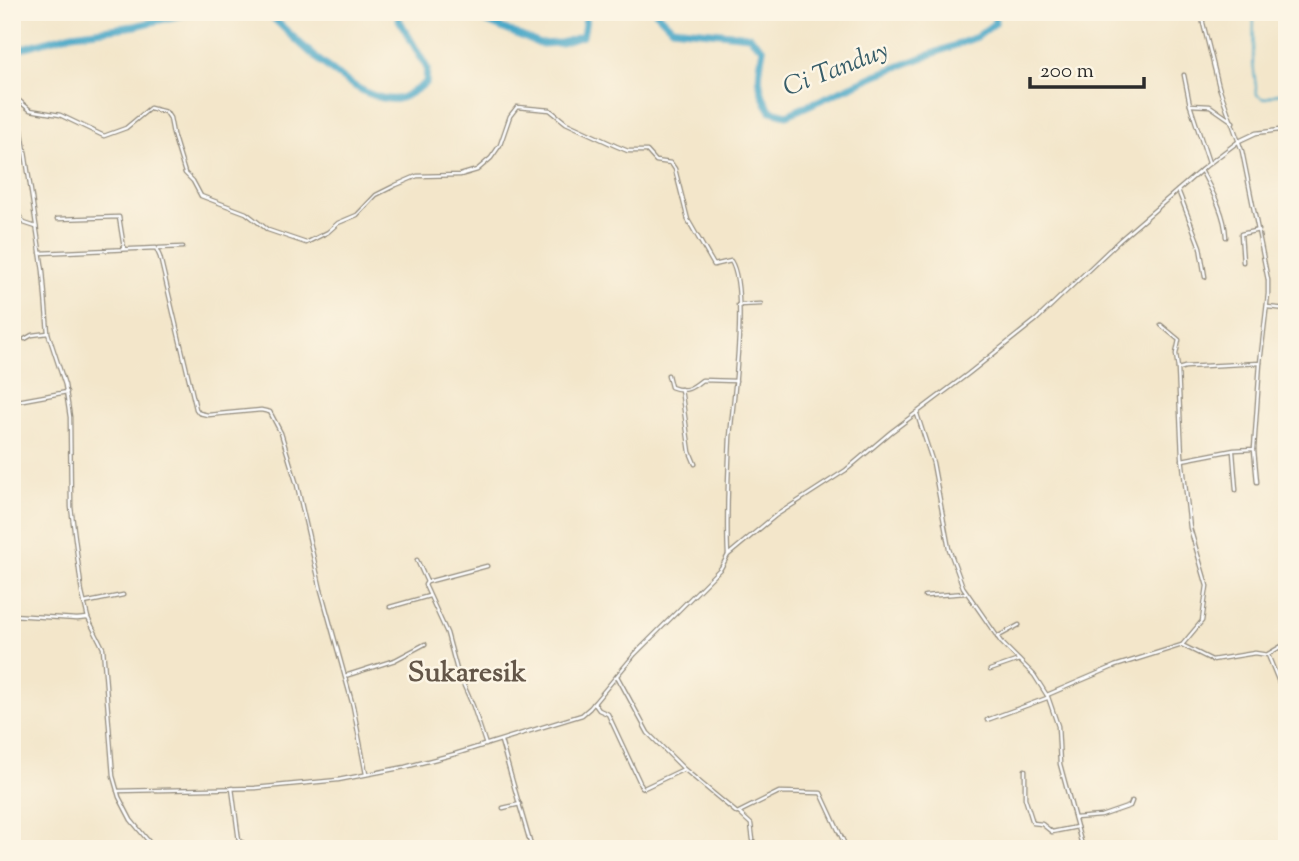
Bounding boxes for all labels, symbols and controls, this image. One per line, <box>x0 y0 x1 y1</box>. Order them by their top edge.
water label: Ci Tanduy <box>778 33 894 107</box>
scale bar <box>1030 46 1143 90</box>
text: 200 m <box>1040 57 1094 87</box>
district label: Sukaresik <box>408 654 527 694</box>

